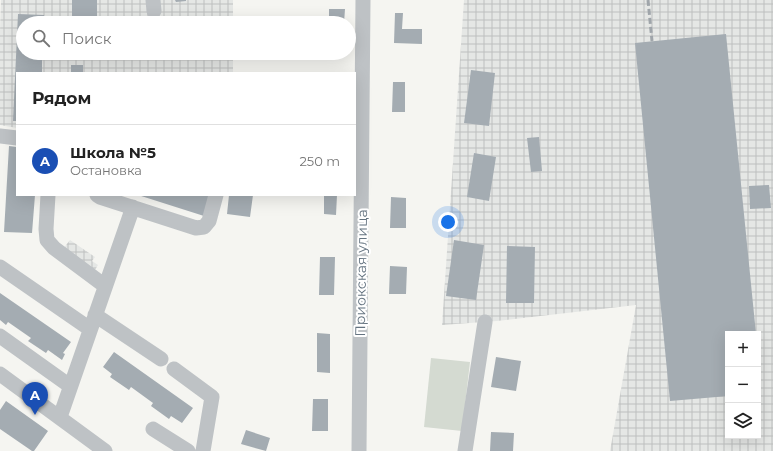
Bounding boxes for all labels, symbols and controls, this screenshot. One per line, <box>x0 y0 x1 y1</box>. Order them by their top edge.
search box <box>16 16 356 60</box>
icon: search <box>30 27 52 49</box>
text: Поиск <box>62 29 111 48</box>
text: Рядом <box>32 88 91 108</box>
text: Школа №5 <box>70 143 156 162</box>
text: A <box>40 153 50 169</box>
text: 250 m <box>299 153 340 169</box>
text: Остановка <box>70 162 142 178</box>
street label: Приокская улица <box>351 209 371 337</box>
your location <box>438 212 458 232</box>
map controls <box>725 331 761 439</box>
button: + <box>725 331 761 367</box>
button: − <box>725 367 761 403</box>
pin: A <box>22 382 48 415</box>
button: layers <box>725 403 761 439</box>

